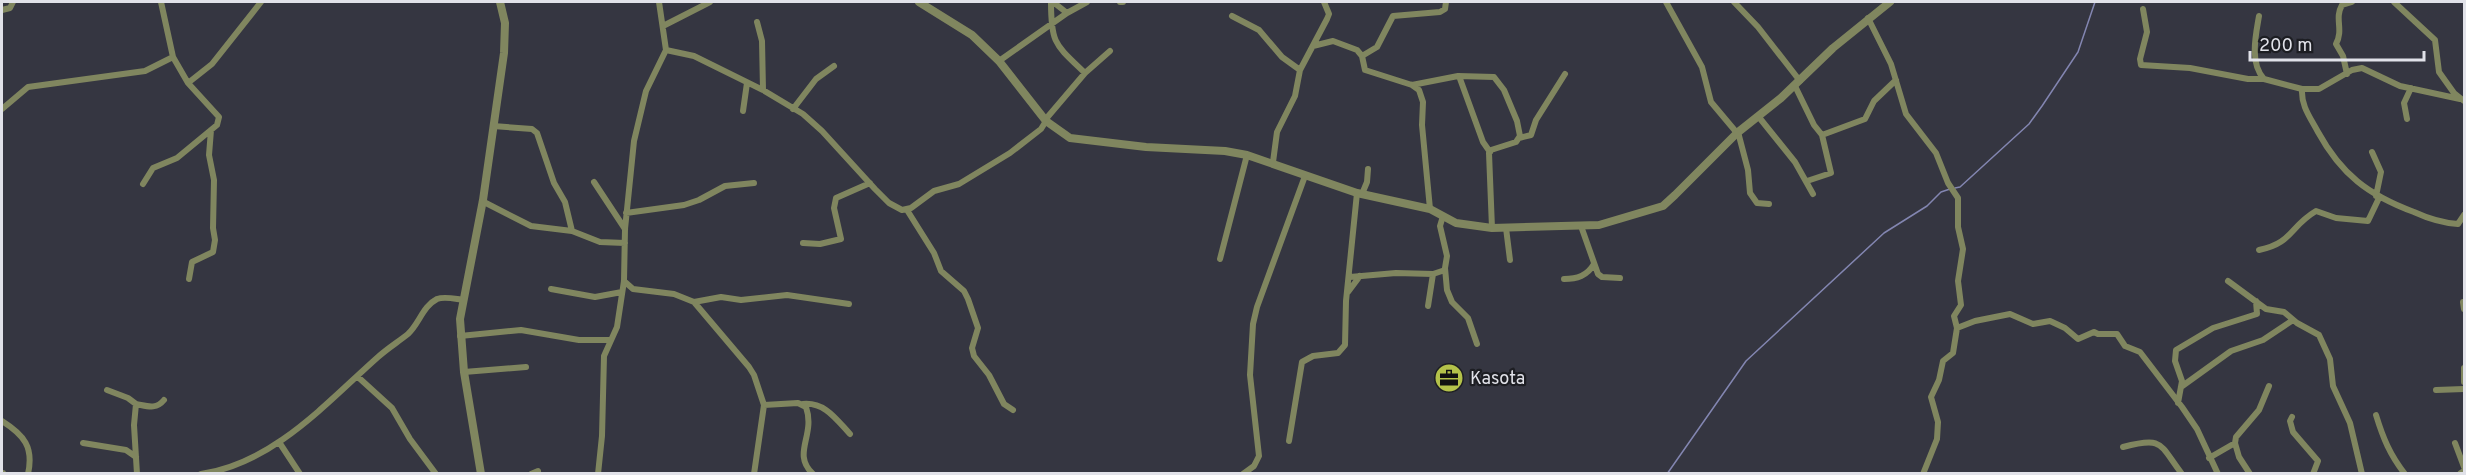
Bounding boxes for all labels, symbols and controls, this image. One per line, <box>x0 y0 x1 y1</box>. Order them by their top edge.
scale bar <box>2250 24 2424 62</box>
text: 200 m <box>2259 35 2312 58</box>
office icon: Kasota <box>1433 362 1465 394</box>
place label: Kasota <box>1470 368 1525 391</box>

